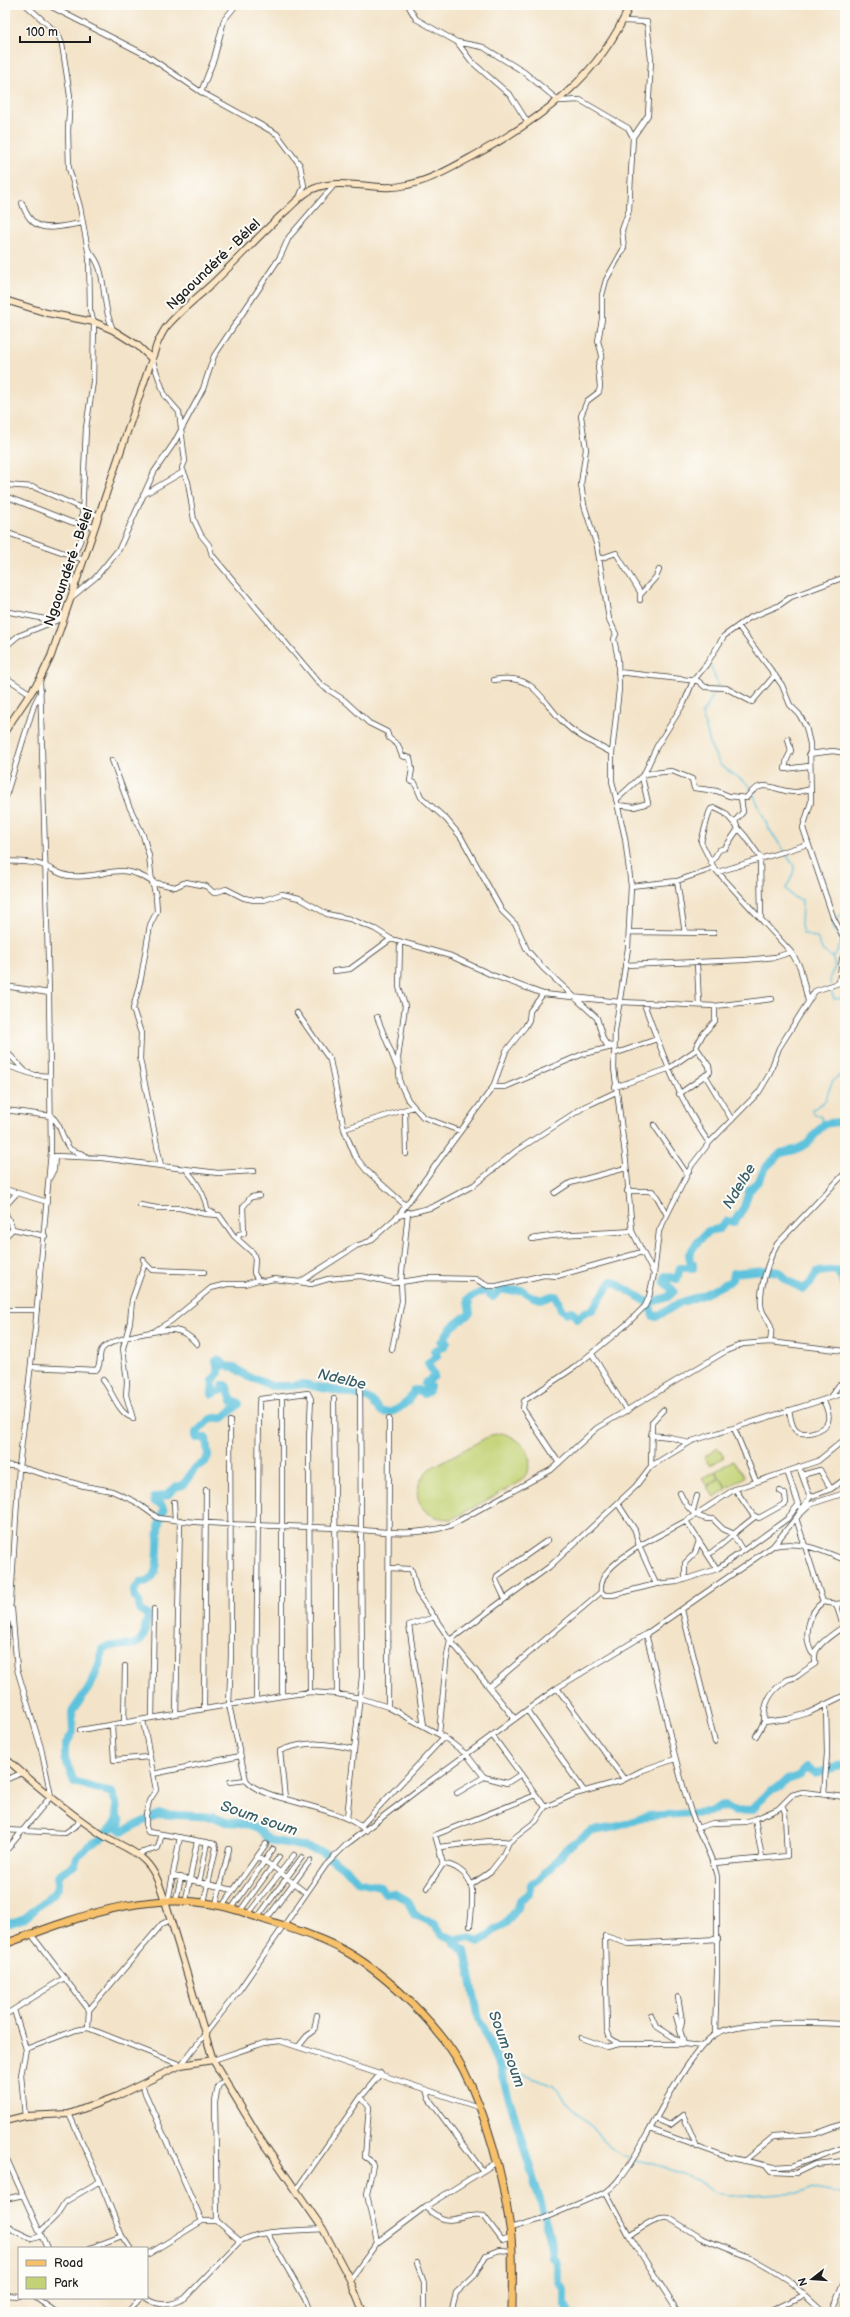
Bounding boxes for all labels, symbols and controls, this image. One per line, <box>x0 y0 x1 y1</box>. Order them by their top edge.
scale bar <box>20 18 90 44</box>
text: 100 m <box>26 25 58 40</box>
street label: Ngaoundéré - Bélel <box>163 215 264 313</box>
street label: Ngaoundéré - Bélel <box>40 506 97 628</box>
water label: Ndelbe <box>719 1160 760 1212</box>
water label: Ndelbe <box>316 1365 368 1394</box>
water label: Soum soum <box>218 1796 300 1841</box>
water label: Soum soum <box>484 2008 529 2090</box>
legend <box>18 2247 148 2299</box>
text: Road <box>54 2256 83 2271</box>
north arrow <box>792 2259 832 2299</box>
text: Park <box>54 2276 78 2291</box>
text: N <box>795 2276 810 2288</box>

